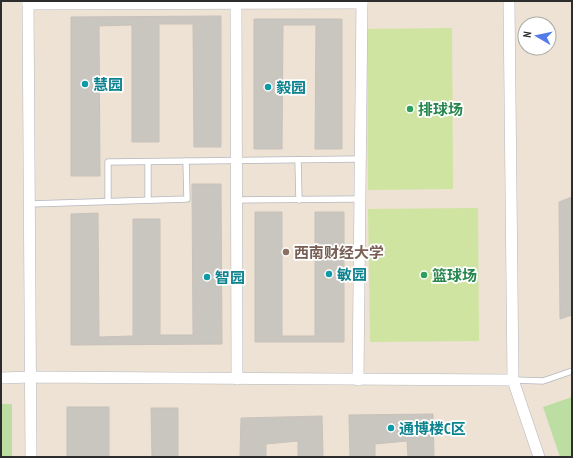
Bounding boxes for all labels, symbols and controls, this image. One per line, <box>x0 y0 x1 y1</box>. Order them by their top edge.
north arrow <box>517 16 557 56</box>
text: N <box>520 30 535 38</box>
place label: 慧园 <box>93 75 123 94</box>
place label: 毅园 <box>276 78 306 97</box>
marker: 慧园 <box>80 79 90 89</box>
marker: 毅园 <box>263 82 273 92</box>
place label: 排球场 <box>418 100 463 119</box>
marker: 排球场 <box>405 104 415 114</box>
place label: 西南财经大学 <box>294 243 384 262</box>
marker: 西南财经大学 <box>281 247 291 257</box>
place label: 敏园 <box>337 265 367 284</box>
place label: 篮球场 <box>432 266 477 285</box>
place label: 智园 <box>215 268 245 287</box>
marker: 敏园 <box>324 269 334 279</box>
marker: 篮球场 <box>419 270 429 280</box>
marker: 智园 <box>202 272 212 282</box>
place label: 通博楼C区 <box>399 419 466 438</box>
marker: 通博楼C区 <box>386 423 396 433</box>

